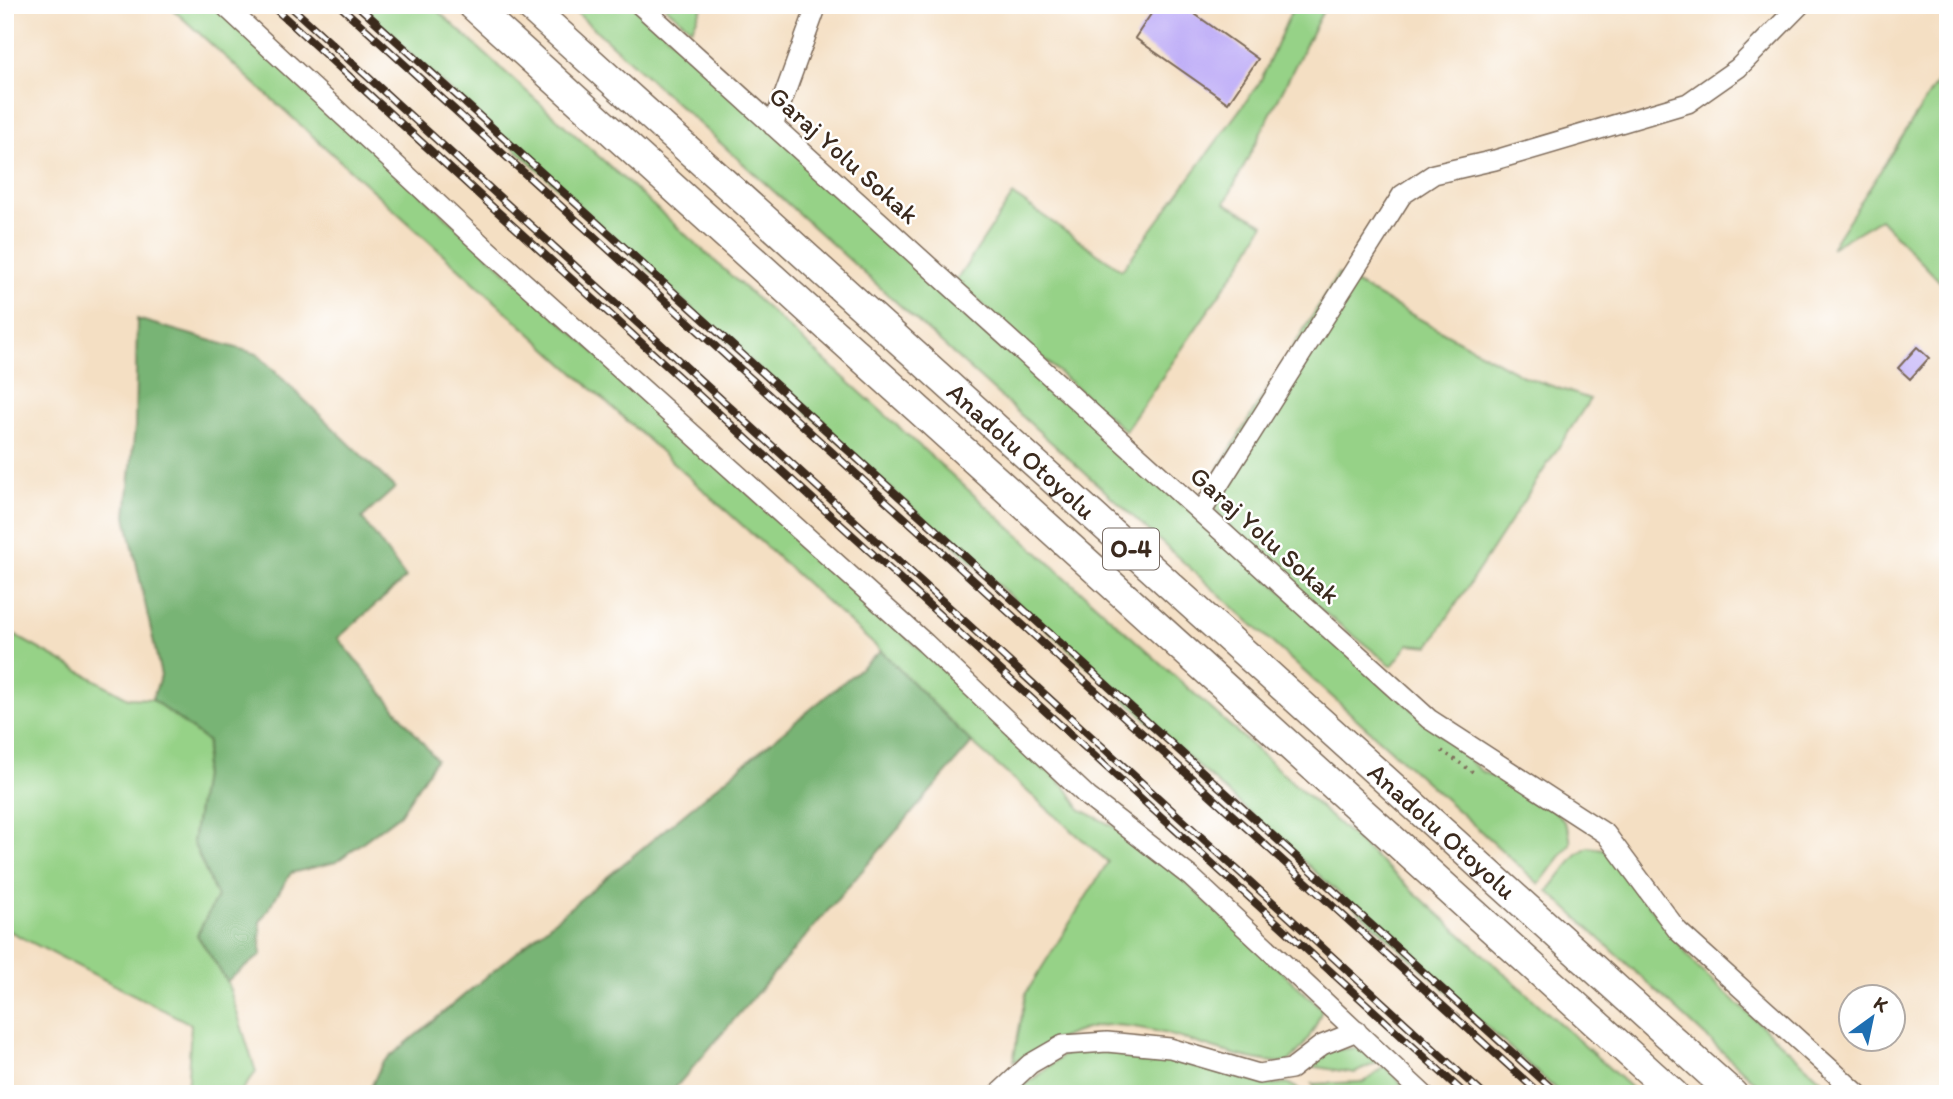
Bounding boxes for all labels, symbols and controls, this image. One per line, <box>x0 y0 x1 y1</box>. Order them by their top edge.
street label: Garaj Yolu Sokak <box>763 79 925 231</box>
street label: Anadolu Otoyolu <box>941 376 1102 526</box>
street label: Garaj Yolu Sokak <box>1184 459 1346 611</box>
road number: O-4 <box>1103 528 1159 570</box>
street label: Anadolu Otoyolu <box>1361 756 1523 906</box>
north arrow <box>1838 984 1908 1054</box>
text: K <box>1870 991 1893 1018</box>

